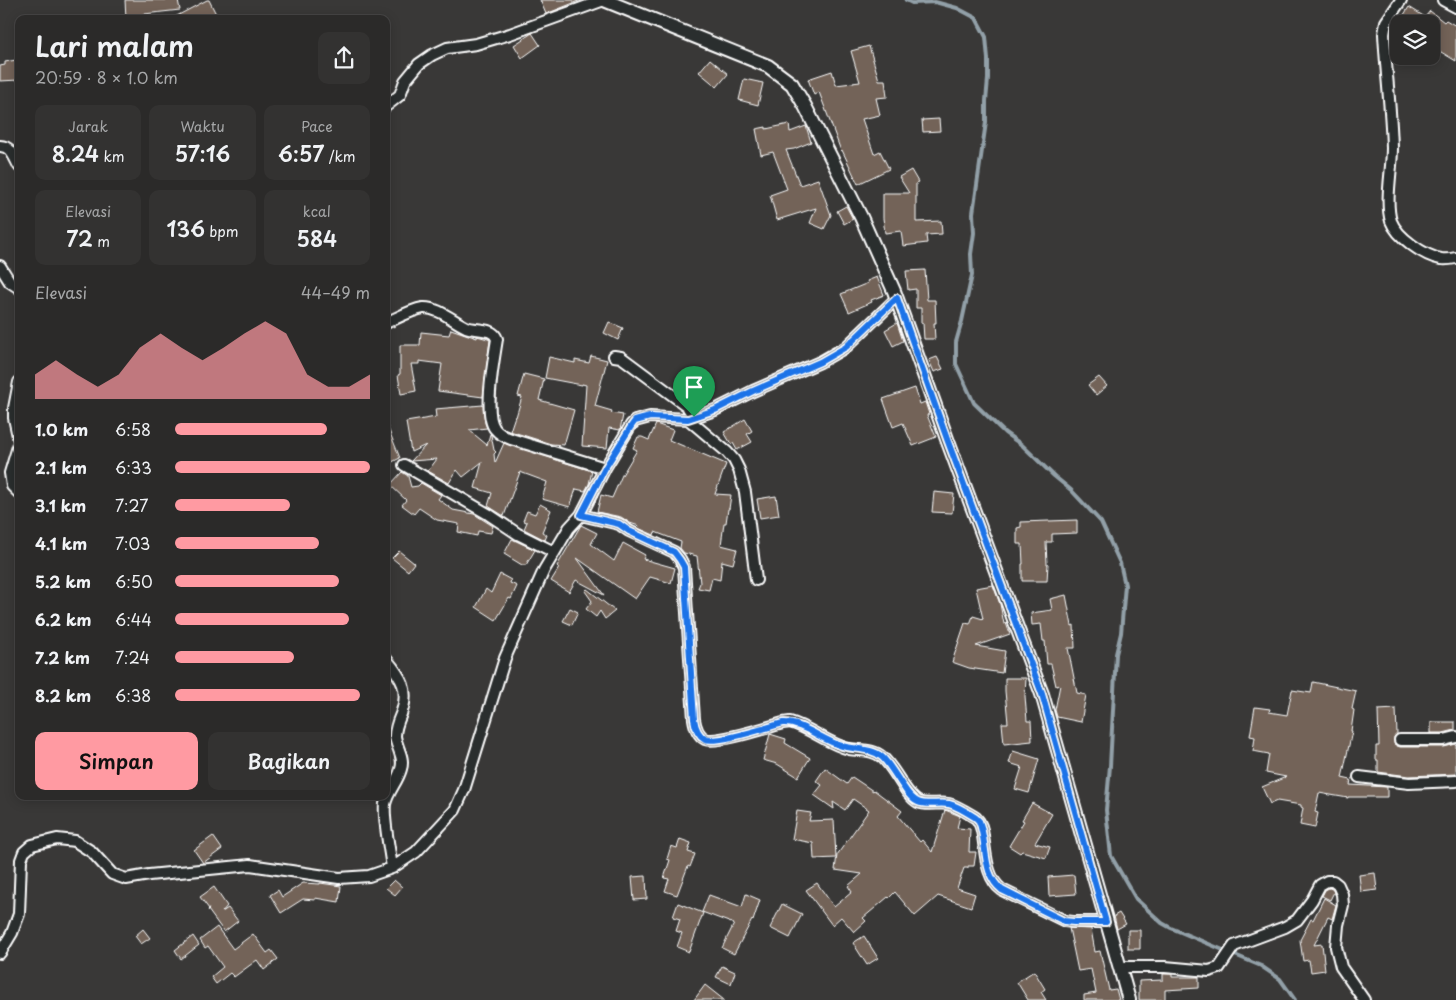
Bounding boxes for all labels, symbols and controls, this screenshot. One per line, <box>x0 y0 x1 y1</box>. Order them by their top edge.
map controls <box>1390 15 1440 65</box>
button: layers <box>1390 15 1440 65</box>
text: Lari malam <box>35 24 194 67</box>
button: share <box>318 32 370 84</box>
text: 20:59 · 8 × 1.0 km <box>35 65 178 89</box>
text: Jarak <box>68 116 108 137</box>
text: Waktu <box>180 116 225 137</box>
text: Pace <box>301 116 333 137</box>
text: 8.24 <box>52 137 99 169</box>
text: 57:16 <box>175 137 230 169</box>
text: 6:57 <box>278 137 324 169</box>
text: km <box>99 146 125 167</box>
text: /km <box>324 146 356 167</box>
text: Elevasi <box>65 201 111 222</box>
text: kcal <box>303 201 331 222</box>
text: 136 <box>166 212 205 244</box>
text: bpm <box>205 221 238 242</box>
text: 72 <box>66 222 93 254</box>
text: 584 <box>296 222 337 254</box>
text: m <box>93 231 110 252</box>
text: Elevasi <box>35 280 87 304</box>
text: 44–49 m <box>301 280 370 304</box>
pin <box>673 366 715 417</box>
icon: arrive <box>680 373 708 401</box>
text: 1.0 km <box>35 417 88 441</box>
text: 6:58 <box>115 417 151 441</box>
text: 2.1 km <box>35 455 87 479</box>
text: 6:33 <box>115 455 152 479</box>
text: 3.1 km <box>35 493 86 517</box>
text: 7:27 <box>115 493 148 517</box>
text: 4.1 km <box>35 531 87 555</box>
text: 7:03 <box>115 531 150 555</box>
text: 5.2 km <box>35 569 91 593</box>
text: 6:50 <box>115 569 153 593</box>
text: 6.2 km <box>35 607 91 631</box>
text: 6:44 <box>115 607 152 631</box>
text: 7.2 km <box>35 645 90 669</box>
text: 7:24 <box>115 645 150 669</box>
text: 8.2 km <box>35 683 91 707</box>
text: 6:38 <box>115 683 151 707</box>
button: Simpan <box>35 732 198 790</box>
button: Bagikan <box>208 732 370 790</box>

